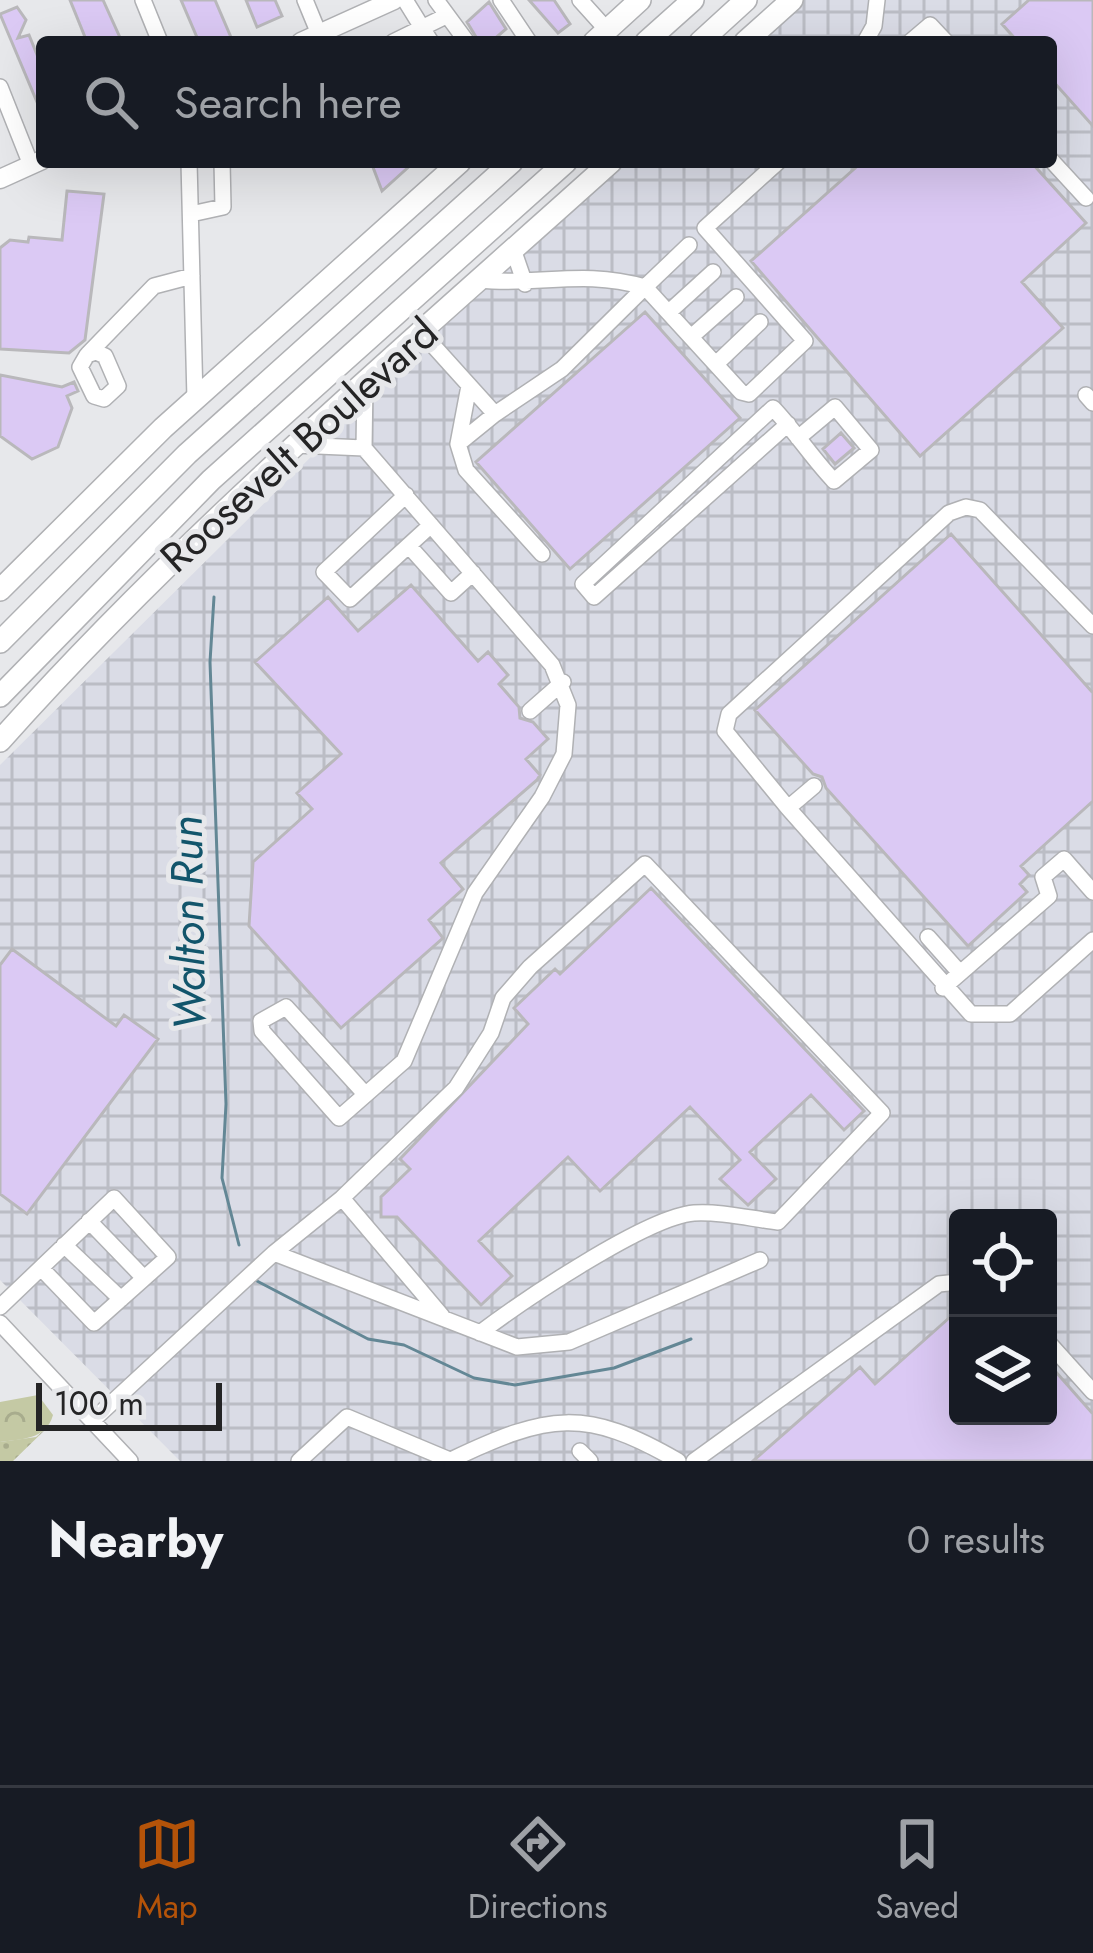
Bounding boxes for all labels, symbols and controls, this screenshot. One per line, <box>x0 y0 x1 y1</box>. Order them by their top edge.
search box <box>36 36 1057 168</box>
icon: search <box>78 69 144 135</box>
text: Search here <box>174 70 402 135</box>
street label: Roosevelt Boulevard <box>147 303 451 587</box>
water label: Walton Run <box>154 815 222 1031</box>
map controls <box>949 1209 1057 1425</box>
button: locate <box>949 1209 1057 1317</box>
button: layers <box>949 1317 1057 1425</box>
scale bar <box>36 1377 222 1430</box>
text: 100 m <box>54 1380 144 1427</box>
text: Nearby <box>48 1502 223 1576</box>
text: 0 results <box>907 1511 1045 1568</box>
tab: Map <box>134 1811 200 1930</box>
tab: Directions <box>468 1811 608 1930</box>
tab: Saved <box>875 1811 959 1930</box>

